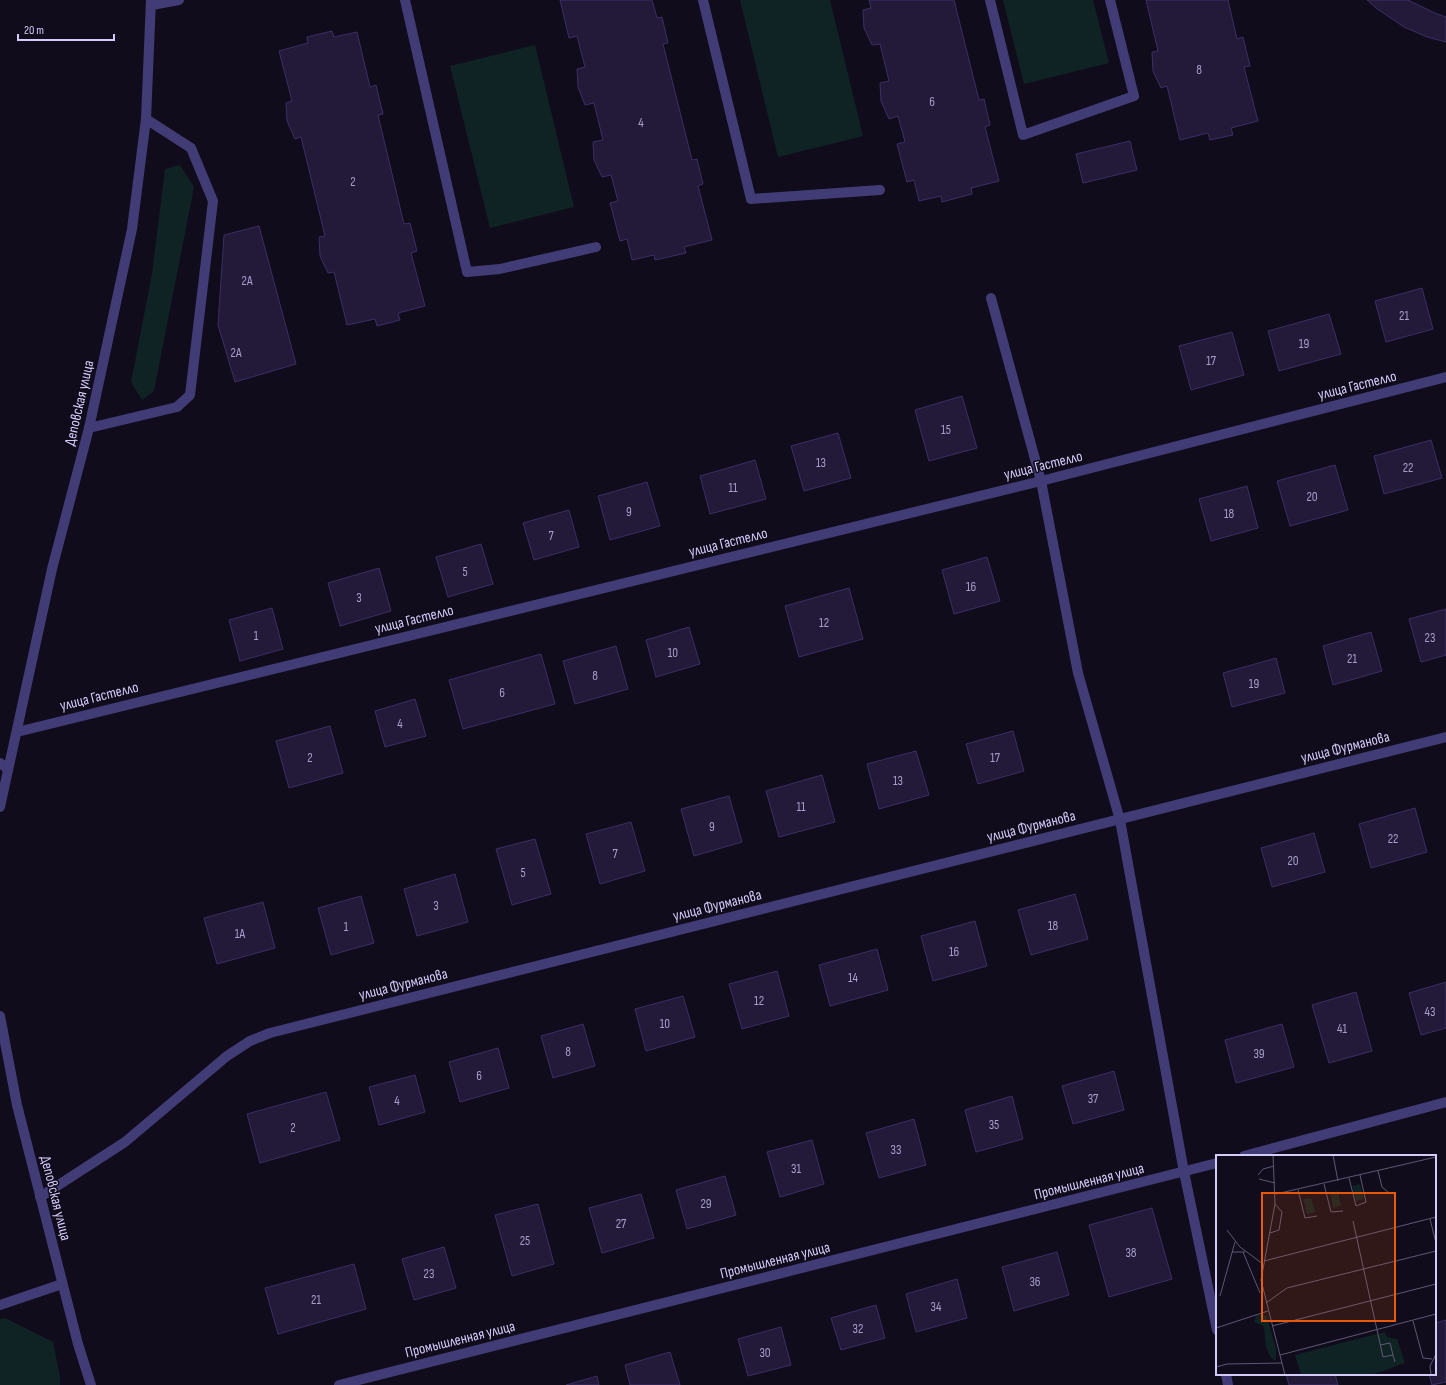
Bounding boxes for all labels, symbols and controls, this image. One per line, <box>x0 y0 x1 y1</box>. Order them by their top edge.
scale bar <box>18 16 114 42</box>
text: 20 m <box>24 23 44 38</box>
house number: 8 <box>1196 62 1202 78</box>
house number: 6 <box>929 94 935 110</box>
house number: 4 <box>638 115 644 131</box>
house number: 2 <box>350 174 356 190</box>
house number: 2А <box>242 273 253 289</box>
house number: 21 <box>1399 308 1409 324</box>
house number: 19 <box>1299 336 1309 352</box>
house number: 2А <box>231 345 242 361</box>
house number: 17 <box>1206 353 1217 369</box>
street label: Деповская улица <box>60 358 99 448</box>
street label: улица Гастелло <box>1316 367 1398 404</box>
house number: 15 <box>941 422 951 438</box>
street label: улица Гастелло <box>1002 447 1084 484</box>
house number: 13 <box>816 455 826 471</box>
house number: 22 <box>1403 460 1413 476</box>
house number: 11 <box>728 480 738 496</box>
house number: 20 <box>1306 489 1318 505</box>
house number: 9 <box>626 504 632 520</box>
house number: 18 <box>1224 506 1234 522</box>
street label: улица Гастелло <box>687 524 769 561</box>
house number: 7 <box>548 528 554 544</box>
house number: 5 <box>462 564 468 580</box>
house number: 16 <box>966 579 976 595</box>
house number: 3 <box>356 590 362 606</box>
street label: улица Гастелло <box>373 601 455 638</box>
house number: 12 <box>819 615 829 631</box>
house number: 1 <box>254 628 259 644</box>
house number: 23 <box>1425 630 1435 646</box>
house number: 10 <box>668 645 678 661</box>
house number: 21 <box>1347 651 1357 667</box>
house number: 8 <box>592 668 598 684</box>
house number: 19 <box>1249 676 1259 692</box>
street label: улица Гастелло <box>58 678 140 715</box>
house number: 6 <box>499 685 505 701</box>
house number: 4 <box>397 716 403 732</box>
street label: улица Фурманова <box>1299 727 1392 768</box>
house number: 2 <box>307 750 313 766</box>
house number: 17 <box>990 750 1001 766</box>
house number: 13 <box>893 773 903 789</box>
house number: 11 <box>796 799 806 815</box>
street label: улица Фурманова <box>985 806 1078 847</box>
house number: 9 <box>709 819 715 835</box>
house number: 22 <box>1388 831 1398 847</box>
house number: 7 <box>612 846 618 862</box>
house number: 20 <box>1287 853 1299 869</box>
house number: 5 <box>520 865 526 881</box>
street label: улица Фурманова <box>671 885 764 926</box>
house number: 3 <box>433 898 439 914</box>
house number: 18 <box>1048 918 1058 934</box>
house number: 1 <box>344 919 349 935</box>
house number: 1А <box>235 926 246 942</box>
house number: 16 <box>949 944 959 960</box>
street label: улица Фурманова <box>357 964 450 1005</box>
house number: 14 <box>848 970 859 986</box>
house number: 12 <box>754 993 764 1009</box>
house number: 43 <box>1425 1004 1435 1020</box>
house number: 10 <box>660 1016 670 1032</box>
house number: 41 <box>1337 1021 1347 1037</box>
house number: 8 <box>565 1044 571 1060</box>
house number: 39 <box>1253 1046 1265 1062</box>
house number: 6 <box>476 1068 482 1084</box>
house number: 37 <box>1088 1091 1099 1107</box>
house number: 4 <box>394 1093 400 1109</box>
house number: 35 <box>989 1117 999 1133</box>
house number: 2 <box>290 1120 296 1136</box>
house number: 33 <box>891 1142 901 1158</box>
street label: Деповская улица <box>36 1154 75 1243</box>
inset map <box>1216 1155 1436 1375</box>
street label: Промышленная улица <box>1032 1159 1146 1204</box>
house number: 31 <box>791 1161 801 1177</box>
house number: 29 <box>700 1196 712 1212</box>
house number: 27 <box>616 1216 627 1232</box>
house number: 25 <box>520 1233 530 1249</box>
street label: Промышленная улица <box>718 1238 832 1283</box>
house number: 38 <box>1125 1245 1137 1261</box>
house number: 23 <box>424 1266 434 1282</box>
house number: 36 <box>1029 1274 1041 1290</box>
house number: 21 <box>311 1292 321 1308</box>
house number: 34 <box>931 1299 942 1315</box>
street label: Промышленная улица <box>403 1317 517 1362</box>
house number: 32 <box>853 1321 863 1337</box>
house number: 30 <box>759 1345 771 1361</box>

